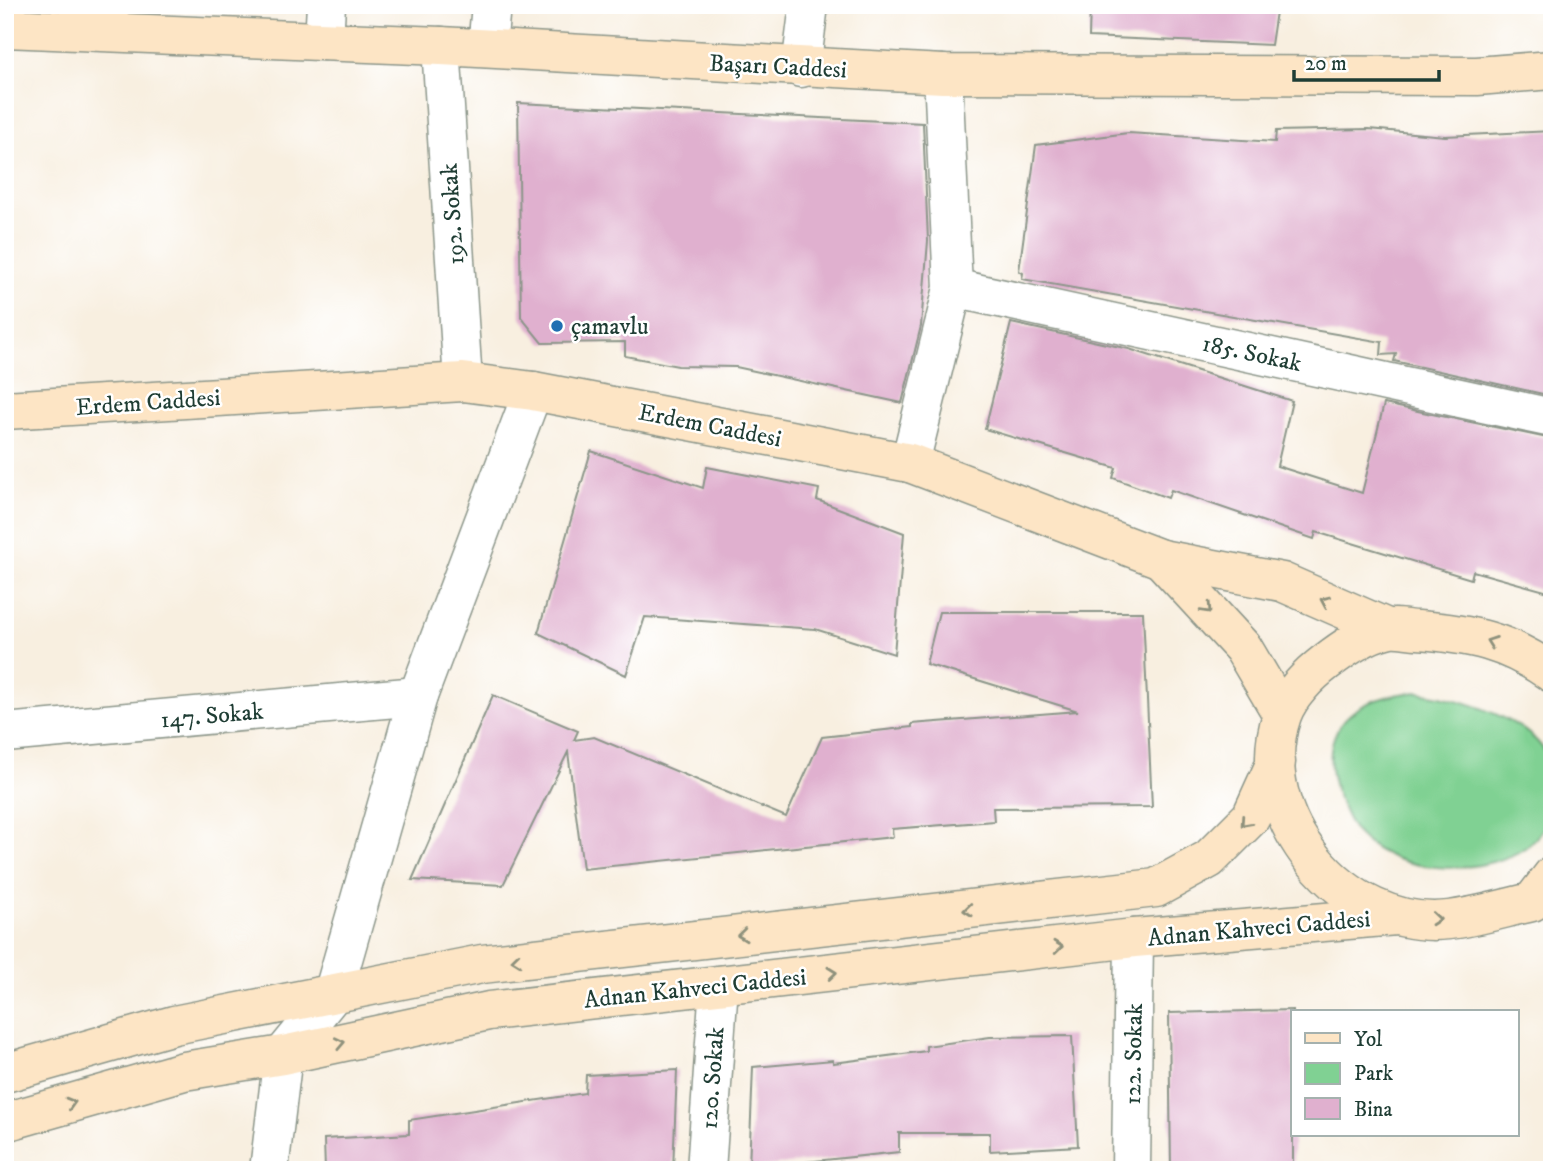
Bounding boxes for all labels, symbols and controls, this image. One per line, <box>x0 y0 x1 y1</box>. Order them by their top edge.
scale bar <box>1294 38 1440 82</box>
street label: Başarı Caddesi <box>708 48 848 86</box>
text: 20 m <box>1305 51 1347 77</box>
street label: 192. Sokak <box>434 162 472 266</box>
place label: çamavlu <box>571 312 649 342</box>
marker: çamavlu <box>549 318 565 334</box>
street label: 185. Sokak <box>1199 329 1304 379</box>
street label: Erdem Caddesi <box>75 383 222 423</box>
street label: Erdem Caddesi <box>636 397 784 455</box>
one-way arrow <box>1320 595 1332 609</box>
one-way arrow <box>1199 601 1212 614</box>
one-way arrow <box>1486 636 1498 650</box>
street label: 147. Sokak <box>159 697 265 735</box>
one-way arrow <box>1240 814 1253 827</box>
one-way arrow <box>962 902 974 917</box>
street label: Adnan Kahveci Caddesi <box>1146 904 1372 954</box>
one-way arrow <box>1431 911 1442 926</box>
one-way arrow <box>736 927 747 942</box>
one-way arrow <box>1053 940 1064 955</box>
one-way arrow <box>510 953 522 968</box>
street label: Adnan Kahveci Caddesi <box>582 962 808 1016</box>
one-way arrow <box>826 965 838 980</box>
street label: 122. Sokak <box>1118 1003 1150 1105</box>
legend <box>1291 1010 1518 1136</box>
street label: 120. Sokak <box>694 1026 732 1130</box>
text: Yol <box>1354 1027 1383 1053</box>
one-way arrow <box>334 1036 346 1051</box>
text: Park <box>1354 1061 1394 1087</box>
one-way arrow <box>65 1097 77 1111</box>
text: Bina <box>1354 1097 1393 1123</box>

